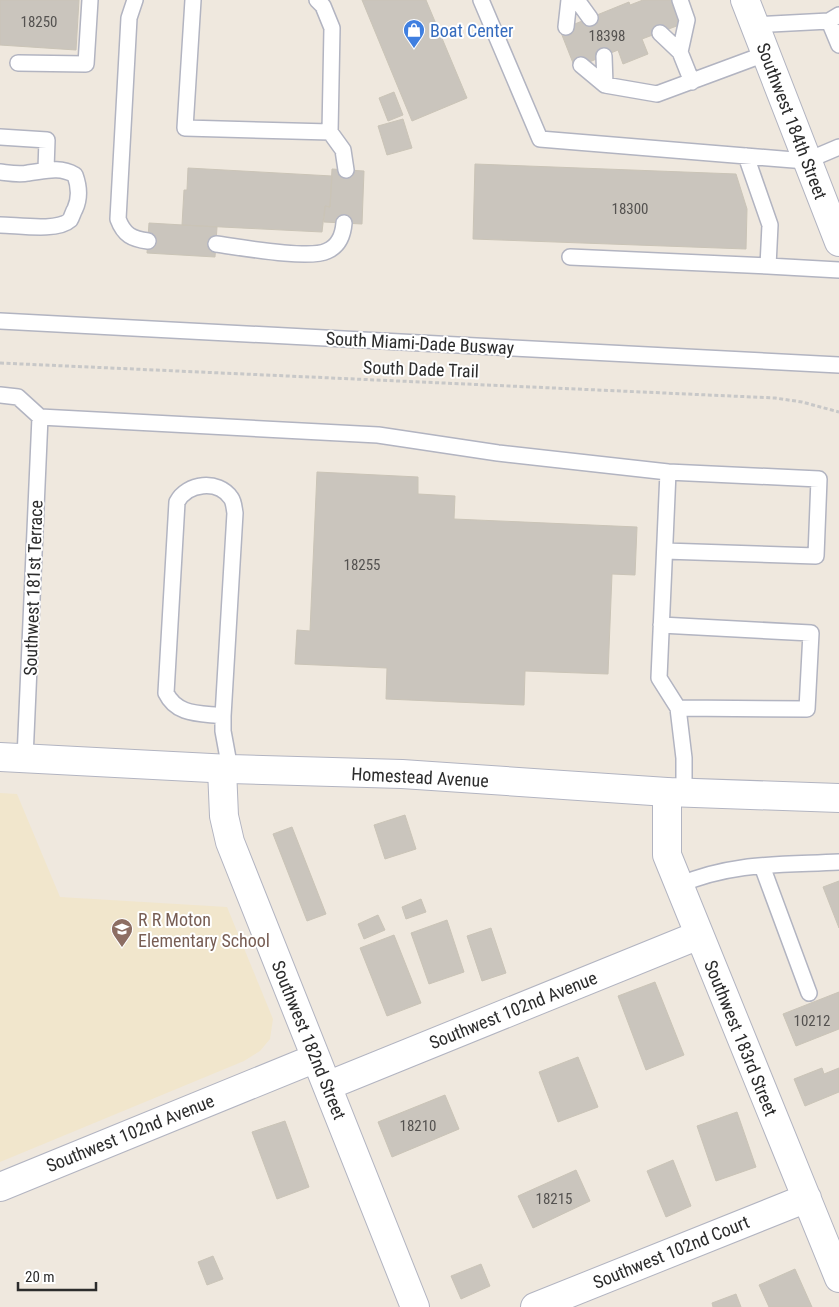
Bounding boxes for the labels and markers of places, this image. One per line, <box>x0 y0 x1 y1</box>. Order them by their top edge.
shop icon: Boat Center <box>402 18 426 49</box>
place label: Boat Center <box>430 20 514 41</box>
place label: R R Moton Elementary School <box>138 909 270 951</box>
school or university icon: R R Moton Elementary School <box>110 917 134 948</box>

